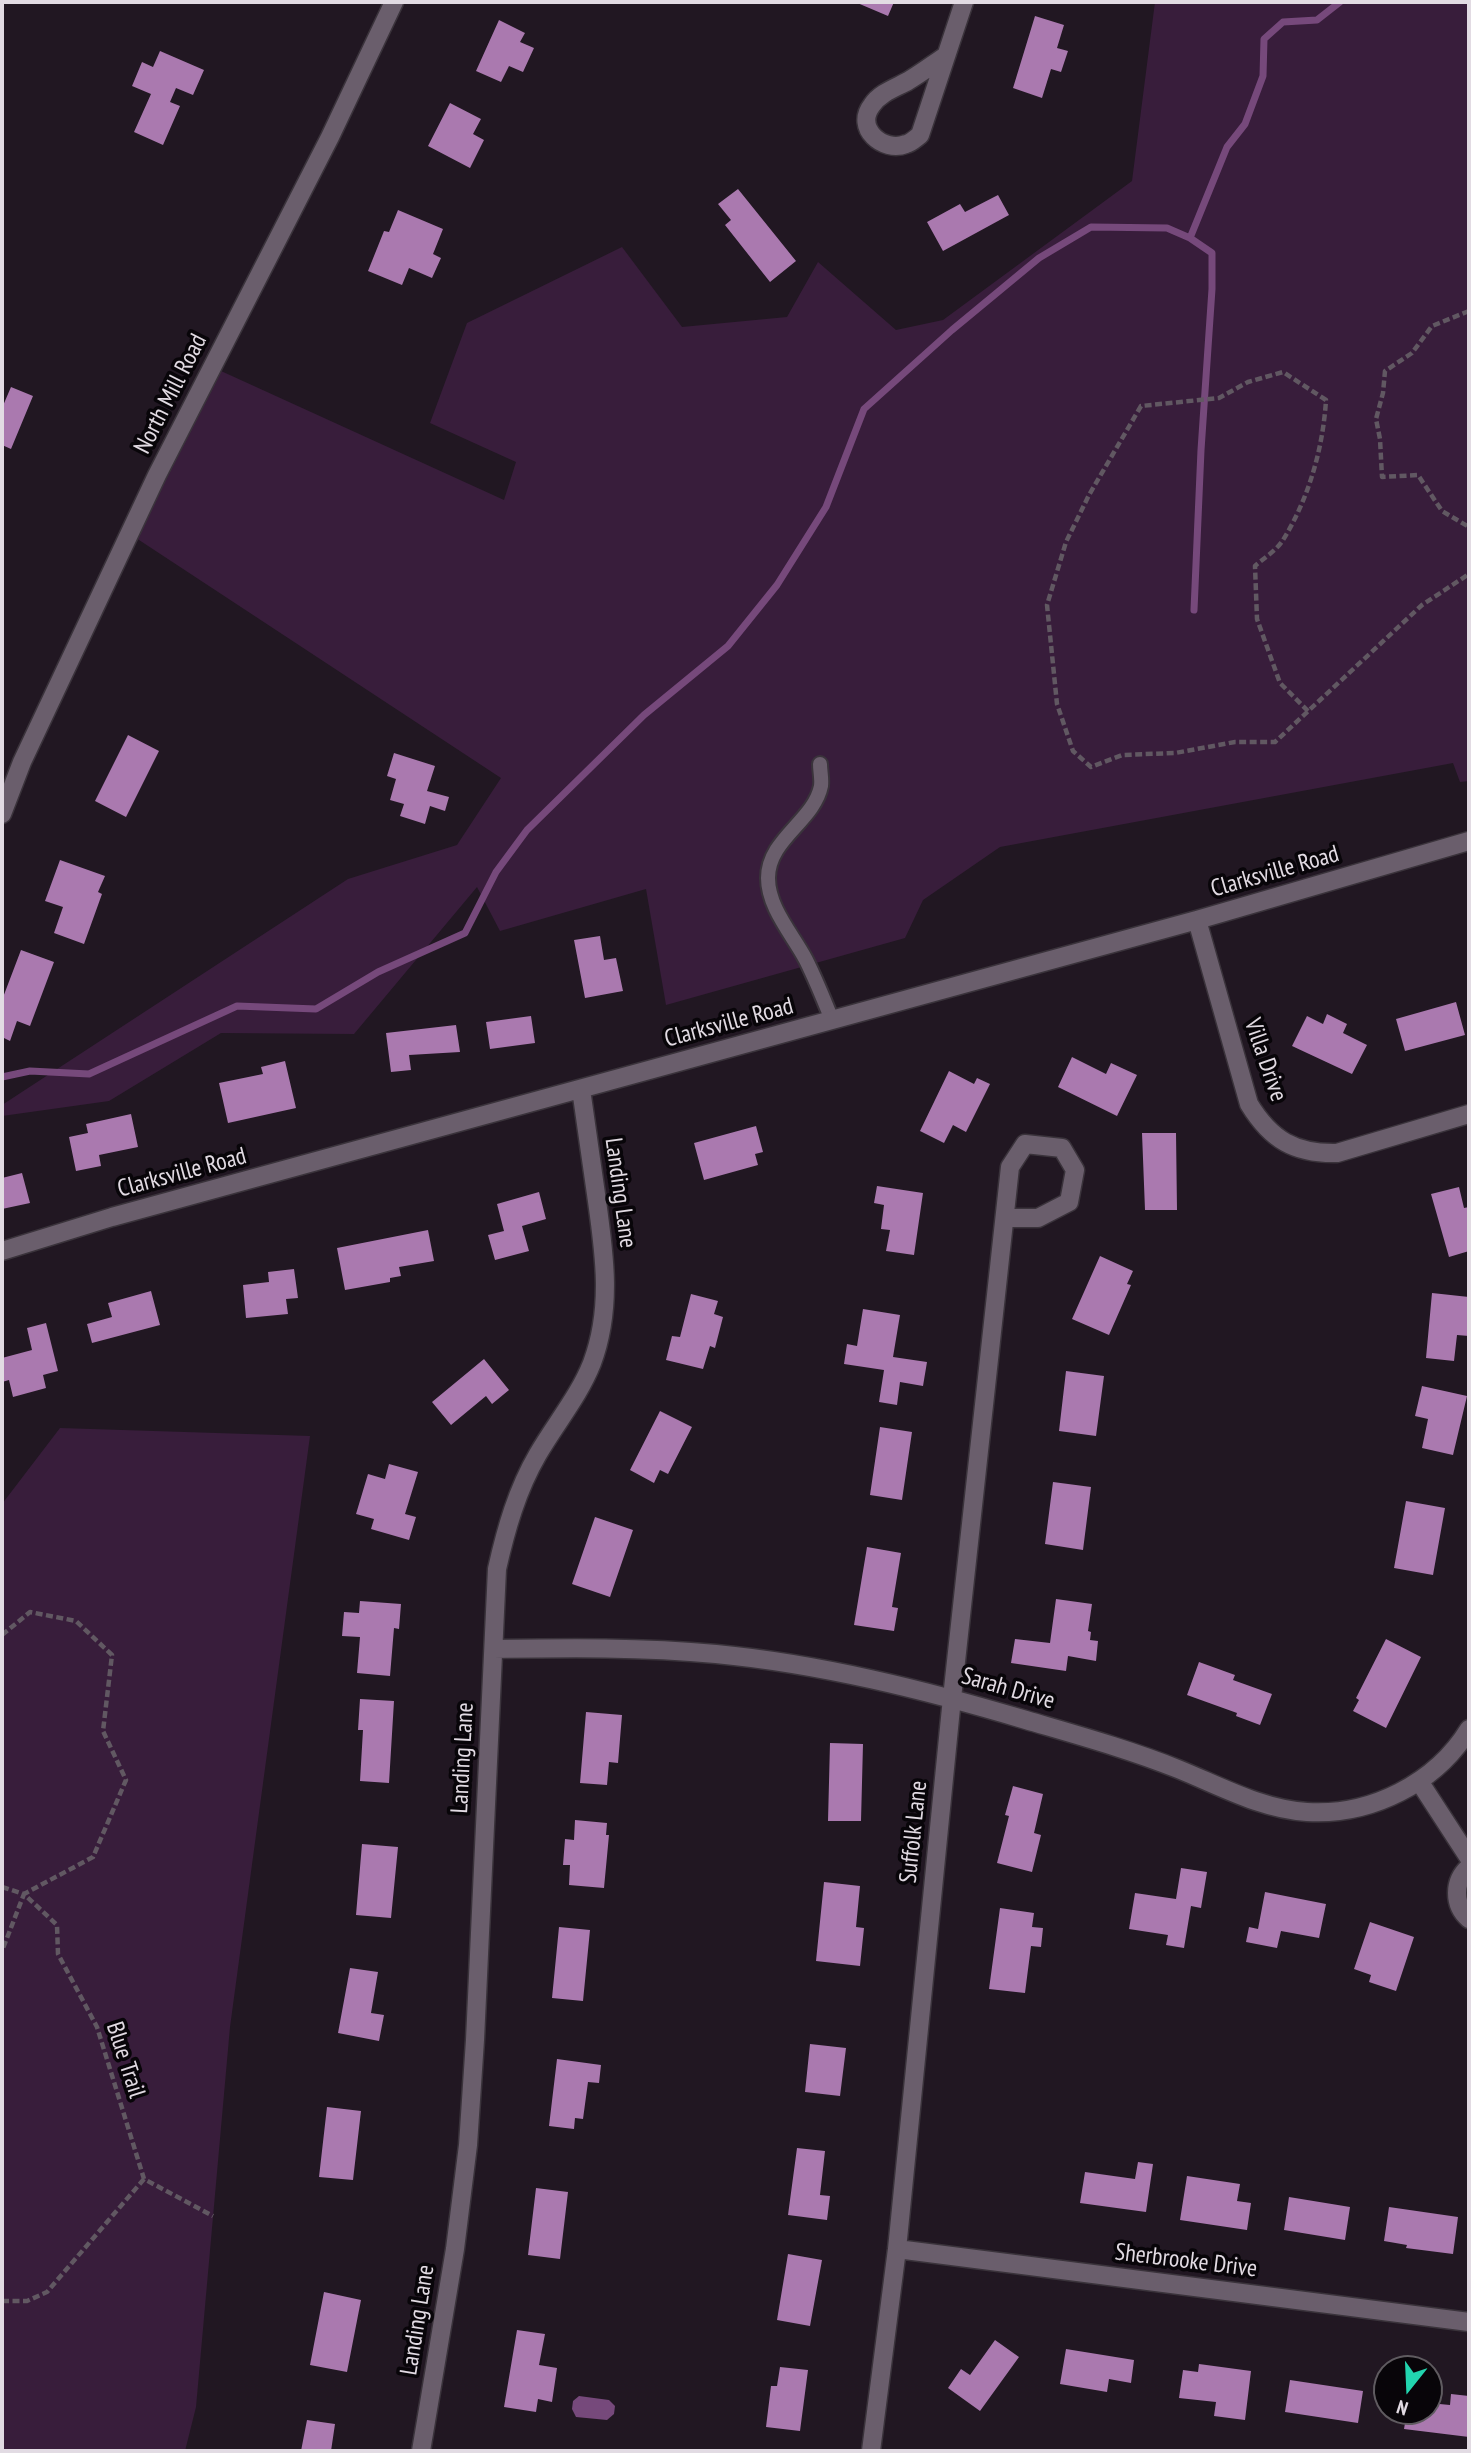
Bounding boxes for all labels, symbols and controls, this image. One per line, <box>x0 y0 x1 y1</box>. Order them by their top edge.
street label: North Mill Road <box>129 329 213 459</box>
street label: Clarksville Road <box>1208 840 1342 904</box>
street label: Clarksville Road <box>662 992 796 1054</box>
street label: Villa Drive <box>1237 1015 1293 1105</box>
street label: Landing Lane <box>598 1136 642 1250</box>
street label: Clarksville Road <box>115 1142 249 1204</box>
street label: Sarah Drive <box>958 1662 1058 1716</box>
street label: Landing Lane <box>446 1702 480 1814</box>
street label: Suffolk Lane <box>894 1779 934 1885</box>
street label: Blue Trail <box>99 2018 151 2102</box>
street label: Sherbrooke Drive <box>1113 2238 1259 2284</box>
street label: Landing Lane <box>395 2263 441 2377</box>
north arrow <box>1373 2355 1443 2425</box>
text: N <box>1394 2395 1411 2421</box>

